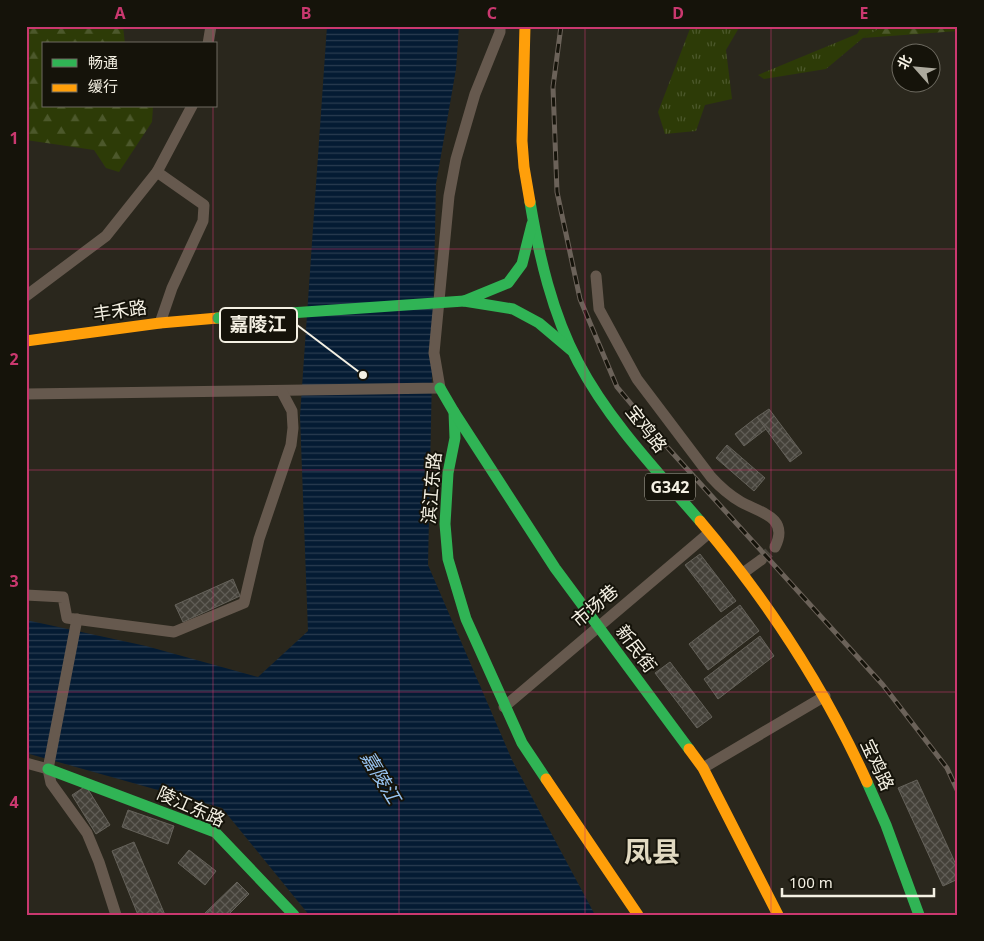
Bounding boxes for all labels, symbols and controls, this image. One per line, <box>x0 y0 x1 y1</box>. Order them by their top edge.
text: A <box>114 2 126 24</box>
text: B <box>301 2 311 24</box>
text: C <box>487 2 497 24</box>
text: D <box>672 2 684 24</box>
text: E <box>860 2 869 24</box>
legend <box>42 42 218 108</box>
north arrow <box>892 42 942 92</box>
text: 北 <box>892 51 916 72</box>
text: 畅通 <box>88 52 118 72</box>
text: 缓行 <box>88 76 118 96</box>
text: 1 <box>9 127 19 149</box>
street label: 丰禾路 <box>91 294 148 326</box>
callout: 嘉陵江 <box>220 308 297 342</box>
text: 嘉陵江 <box>229 311 287 337</box>
text: 2 <box>9 348 19 370</box>
street label: 宝鸡路 <box>621 400 673 457</box>
street label: 滨江东路 <box>416 451 446 525</box>
road number: G342 <box>645 474 695 501</box>
text: 3 <box>9 570 19 592</box>
street label: 市场巷 <box>566 579 623 632</box>
street label: 新民街 <box>611 620 663 677</box>
street label: 宝鸡路 <box>856 735 900 794</box>
water label: 嘉陵江 <box>355 746 408 810</box>
street label: 陵江东路 <box>154 780 229 832</box>
text: 4 <box>9 791 19 813</box>
district label: 凤县 <box>624 832 680 870</box>
scale bar <box>782 866 934 898</box>
text: 100 m <box>789 872 833 892</box>

